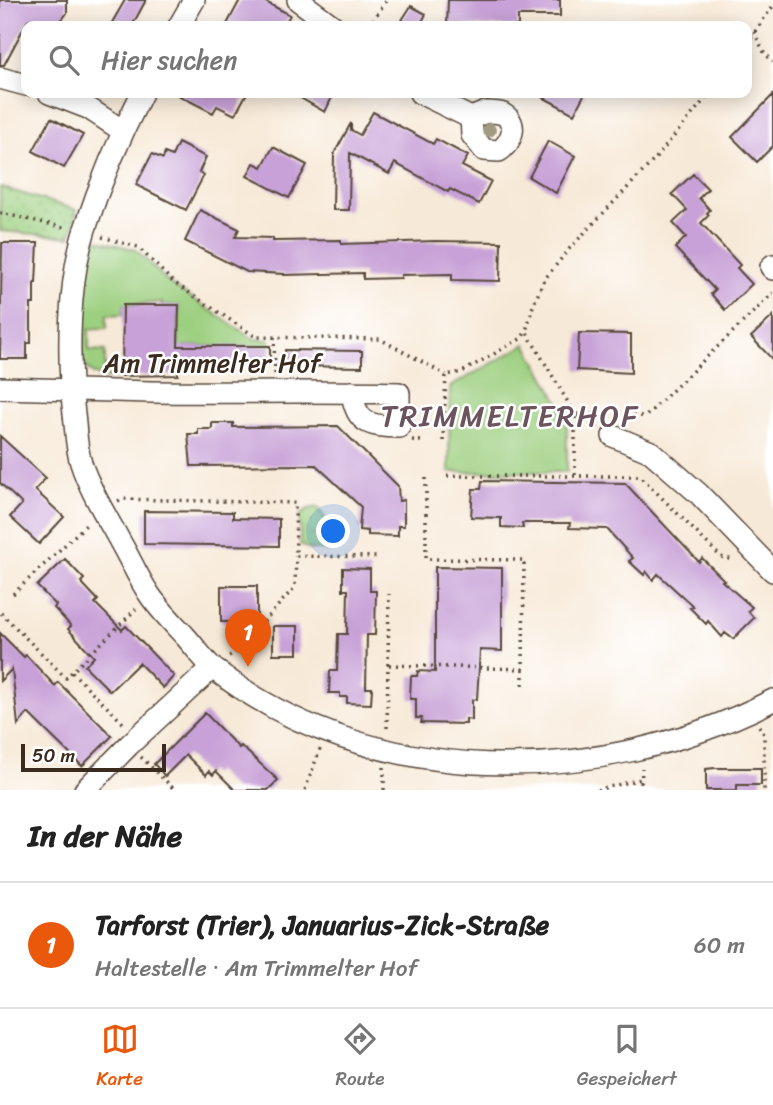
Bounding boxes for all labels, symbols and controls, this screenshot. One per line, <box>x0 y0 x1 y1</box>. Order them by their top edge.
search box <box>21 21 752 98</box>
text: Hier suchen <box>101 37 237 83</box>
icon: search <box>45 41 83 79</box>
street label: Am Trimmelter Hof <box>102 340 324 386</box>
district label: TRIMMELTERHOF <box>380 389 640 443</box>
your location <box>316 514 350 548</box>
pin: 1 <box>225 609 271 667</box>
text: 50 m <box>32 739 75 772</box>
scale bar <box>21 741 166 773</box>
text: In der Nähe <box>28 809 182 863</box>
text: Tarforst (Trier), Januarius-Zick-Straße <box>95 902 549 948</box>
text: 1 <box>46 925 56 966</box>
text: 60 m <box>694 925 745 966</box>
text: Haltestelle · Am Trimmelter Hof <box>95 948 418 989</box>
tab: Karte <box>96 1020 143 1095</box>
tab: Route <box>336 1020 384 1095</box>
tab: Gespeichert <box>577 1020 677 1095</box>

